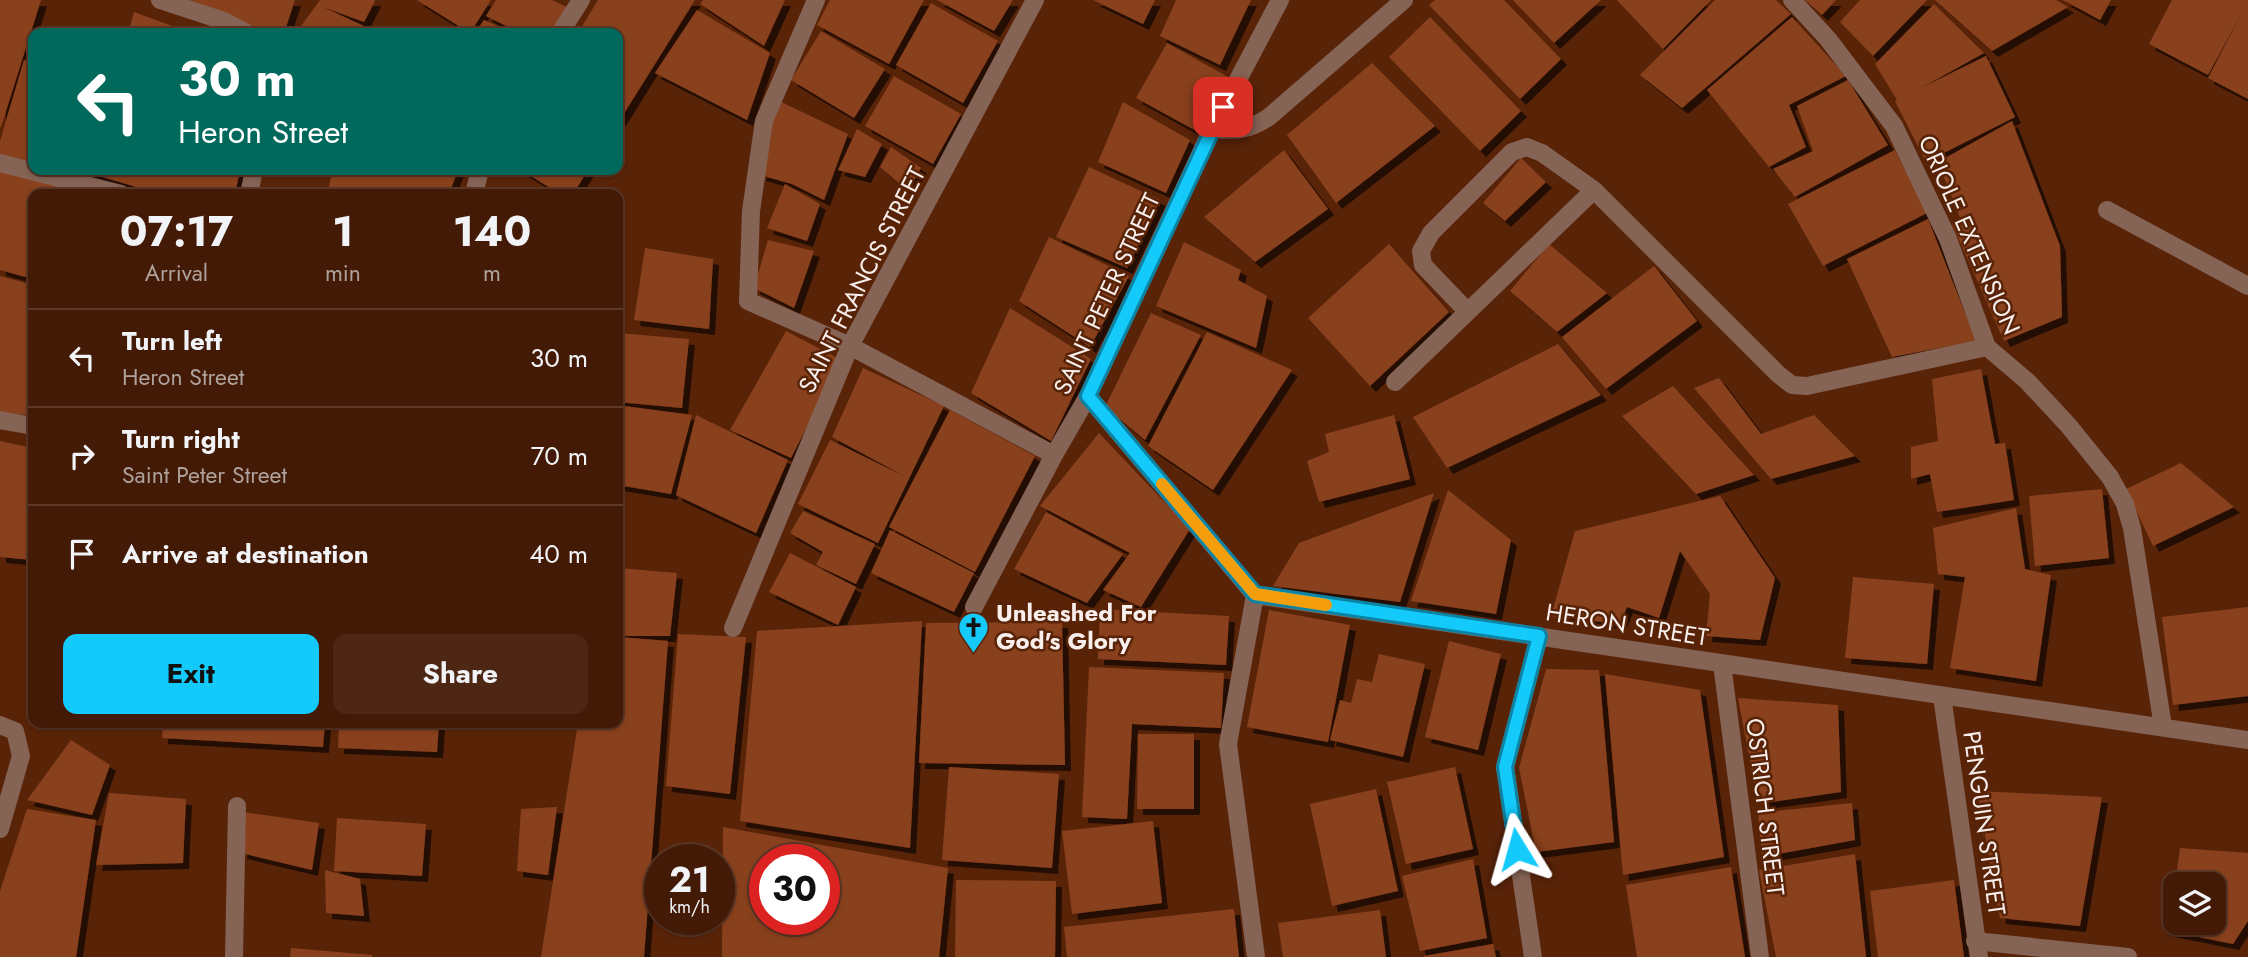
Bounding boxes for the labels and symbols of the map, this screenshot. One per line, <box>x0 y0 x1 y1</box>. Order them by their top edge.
pin <box>1193 77 1253 137</box>
street label: ORIOLE EXTENSION <box>1910 129 2029 340</box>
street label: SAINT FRANCIS STREET <box>789 161 934 399</box>
street label: SAINT PETER STREET <box>1045 187 1169 400</box>
street label: HERON STREET <box>1543 594 1711 655</box>
place label: Unleashed For God's Glory <box>996 595 1157 658</box>
church icon: Unleashed For God's Glory <box>956 610 990 654</box>
street label: OSTRICH STREET <box>1737 716 1794 898</box>
street label: PENGUIN STREET <box>1954 729 2015 917</box>
position arrow <box>1480 812 1554 886</box>
speed limit sign: 30 <box>749 844 840 935</box>

